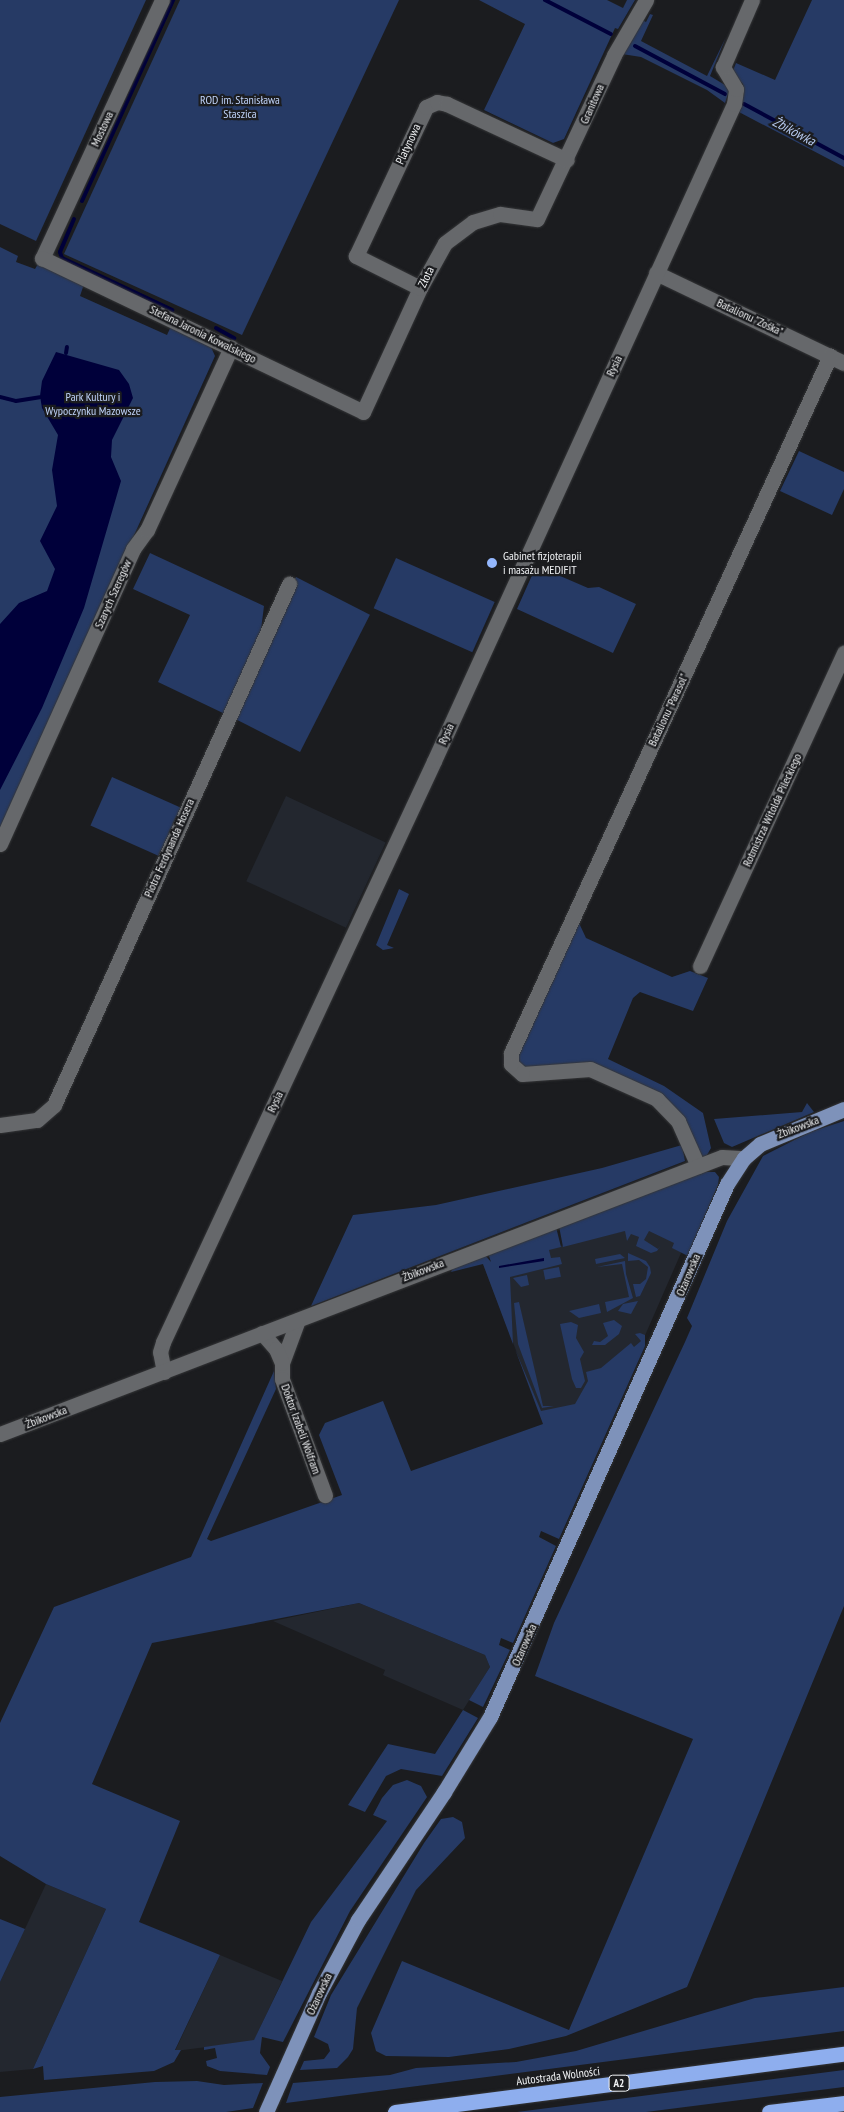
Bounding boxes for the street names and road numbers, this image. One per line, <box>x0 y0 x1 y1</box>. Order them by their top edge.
street label: Granitowa <box>577 82 607 126</box>
street label: Mostowa <box>88 109 116 149</box>
street label: Platynowa <box>392 121 424 167</box>
street label: Złota <box>415 264 437 290</box>
street label: Batalionu "Zośka" <box>714 295 786 339</box>
street label: Stefana Jaronia Kowalskiego <box>147 302 259 366</box>
street label: Rysia <box>603 353 625 379</box>
street label: Szarych Szeregów <box>91 557 135 631</box>
street label: Batalionu "Parasol" <box>645 671 691 749</box>
street label: Rysia <box>435 721 457 747</box>
street label: Rotmistrza Witolda Pileckiego <box>739 751 805 869</box>
street label: Piotra Ferdynanda Hosera <box>141 796 197 900</box>
street label: Rysia <box>264 1089 286 1115</box>
street label: Żbikowska <box>775 1113 821 1141</box>
street label: Ożarowska <box>673 1252 703 1298</box>
street label: Żbikowska <box>400 1256 446 1284</box>
street label: Doktor Izabeli Wolfram <box>278 1382 324 1476</box>
street label: Żbikowska <box>23 1403 69 1431</box>
street label: Ożarowska <box>508 1622 540 1668</box>
street label: Ożarowska <box>303 1971 335 2017</box>
street label: Autostrada Wolności <box>515 2064 601 2088</box>
road number: A2 <box>608 2074 630 2092</box>

